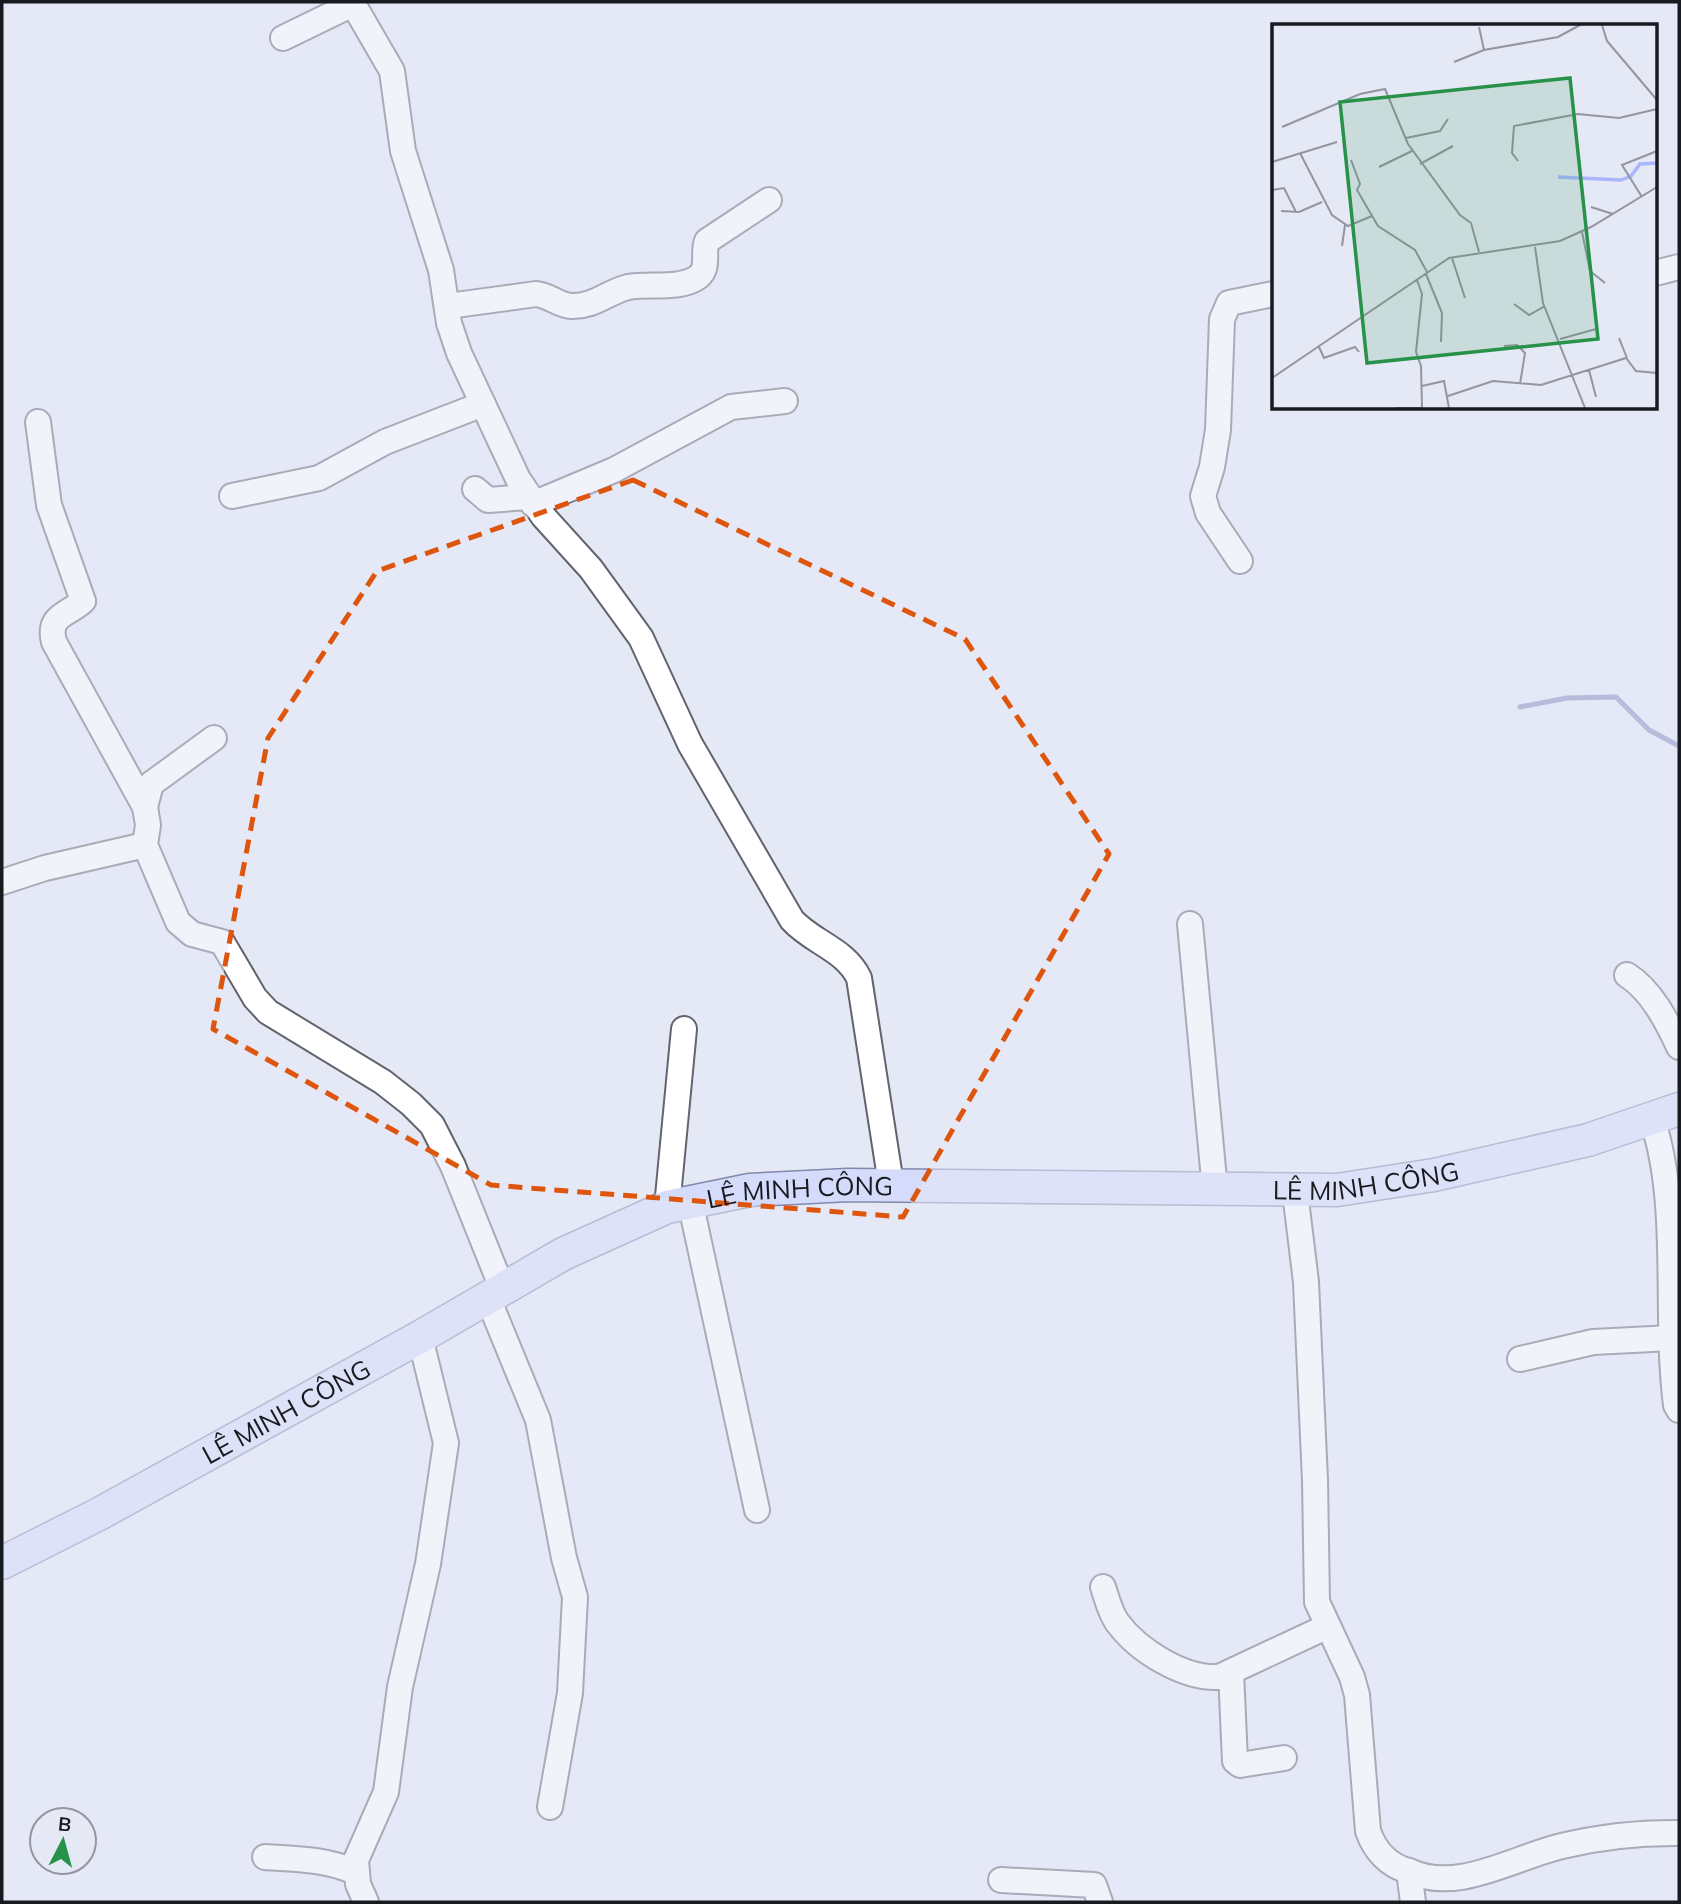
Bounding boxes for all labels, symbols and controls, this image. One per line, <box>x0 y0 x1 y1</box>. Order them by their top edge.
inset map <box>1272 24 1656 410</box>
street label: LÊ MINH CÔNG <box>1273 1153 1462 1207</box>
street label: LÊ MINH CÔNG <box>704 1168 893 1215</box>
street label: LÊ MINH CÔNG <box>196 1351 376 1471</box>
north arrow <box>28 1806 98 1876</box>
text: B <box>57 1811 73 1837</box>

